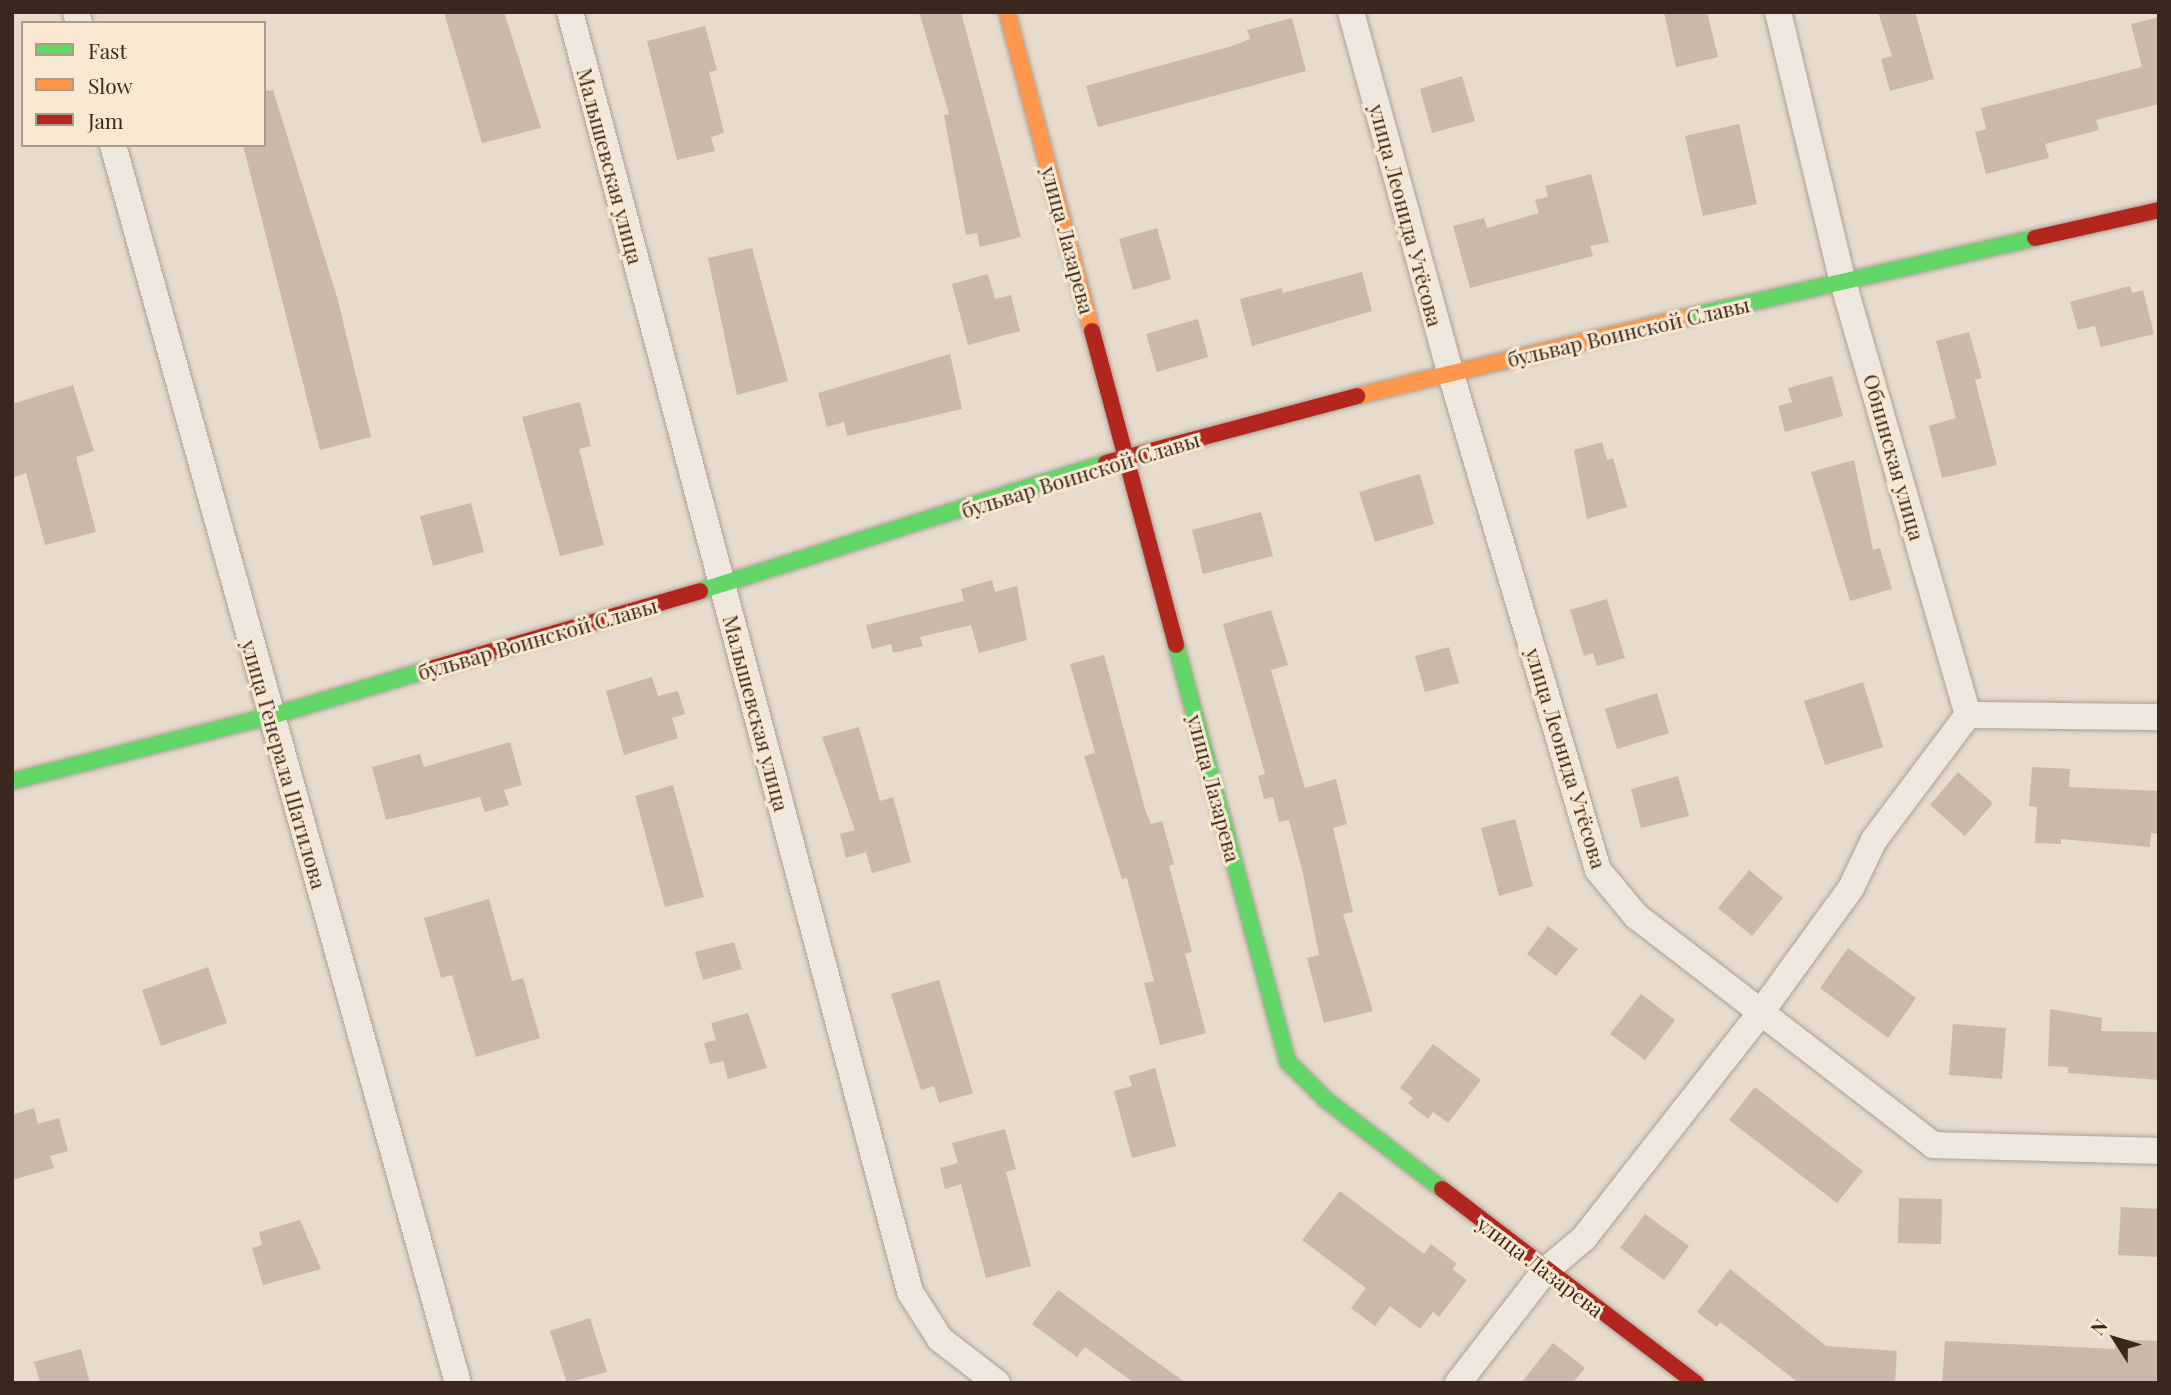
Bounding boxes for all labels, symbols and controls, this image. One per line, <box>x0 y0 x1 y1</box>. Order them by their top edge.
legend <box>21 21 266 147</box>
text: Fast <box>88 36 127 64</box>
street label: Малышевская улица <box>573 65 649 267</box>
text: Slow <box>88 71 133 99</box>
street label: улица Леонида Утёсова <box>1365 101 1449 329</box>
text: Jam <box>88 106 124 134</box>
street label: улица Лазарева <box>1037 163 1101 317</box>
street label: бульвар Воинской Славы <box>1504 291 1752 371</box>
street label: Обнинская улица <box>1859 371 1931 543</box>
street label: бульвар Воинской Славы <box>958 426 1202 522</box>
street label: бульвар Воинской Славы <box>414 592 660 684</box>
street label: Малышевская улица <box>719 612 795 814</box>
street label: улица Генерала Шатилова <box>237 637 333 891</box>
street label: улица Леонида Утёсова <box>1521 645 1613 871</box>
street label: улица Лазарева <box>1183 711 1247 865</box>
street label: улица Лазарева <box>1473 1210 1609 1322</box>
north arrow <box>2080 1304 2150 1374</box>
text: N <box>2084 1313 2113 1340</box>

